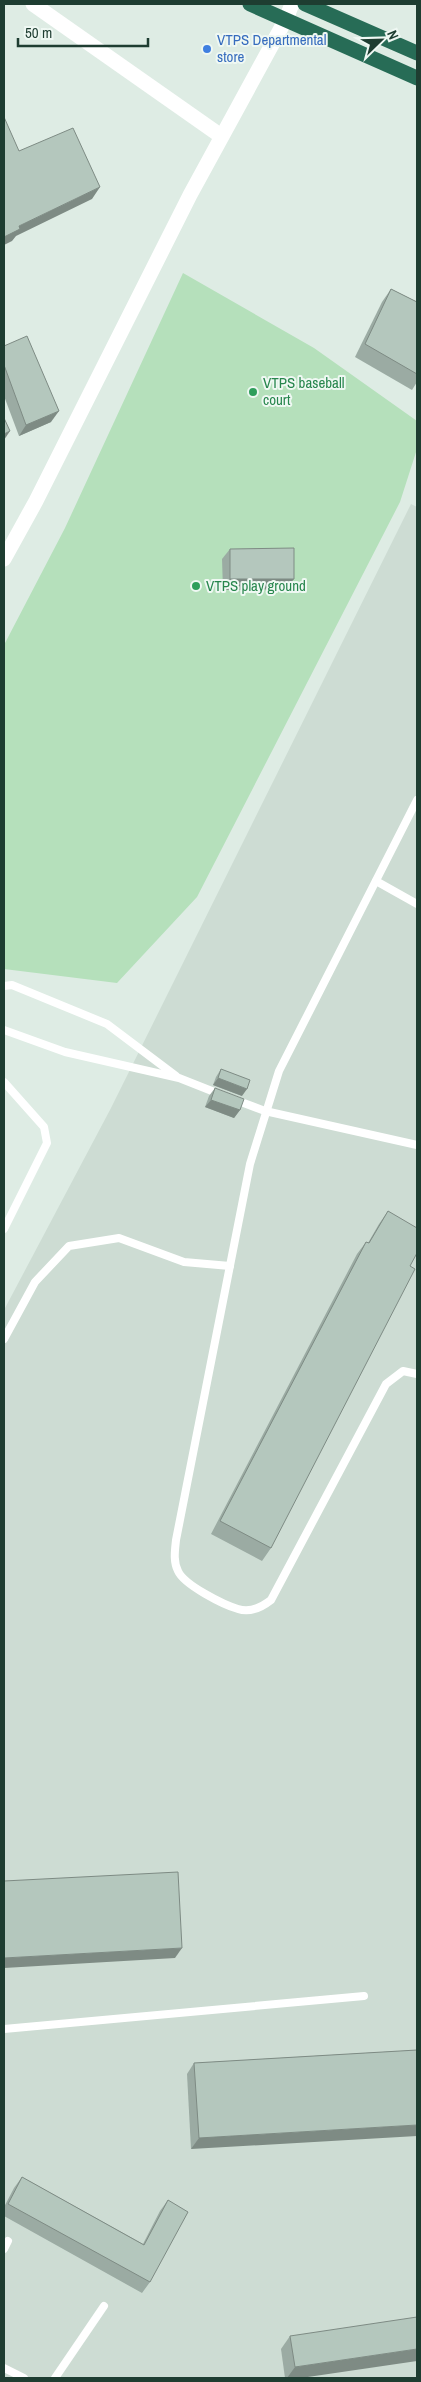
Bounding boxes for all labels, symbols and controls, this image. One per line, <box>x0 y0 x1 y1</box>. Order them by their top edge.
scale bar <box>18 15 148 47</box>
north arrow <box>356 15 406 65</box>
text: 50 m <box>25 22 52 43</box>
text: N <box>383 28 403 42</box>
place label: VTPS Departmental store <box>217 29 326 67</box>
marker: VTPS Departmental store <box>201 43 213 55</box>
place label: VTPS baseball court <box>263 372 344 410</box>
marker: VTPS baseball court <box>247 386 259 398</box>
place label: VTPS play ground <box>206 575 306 596</box>
marker: VTPS play ground <box>190 580 202 592</box>

